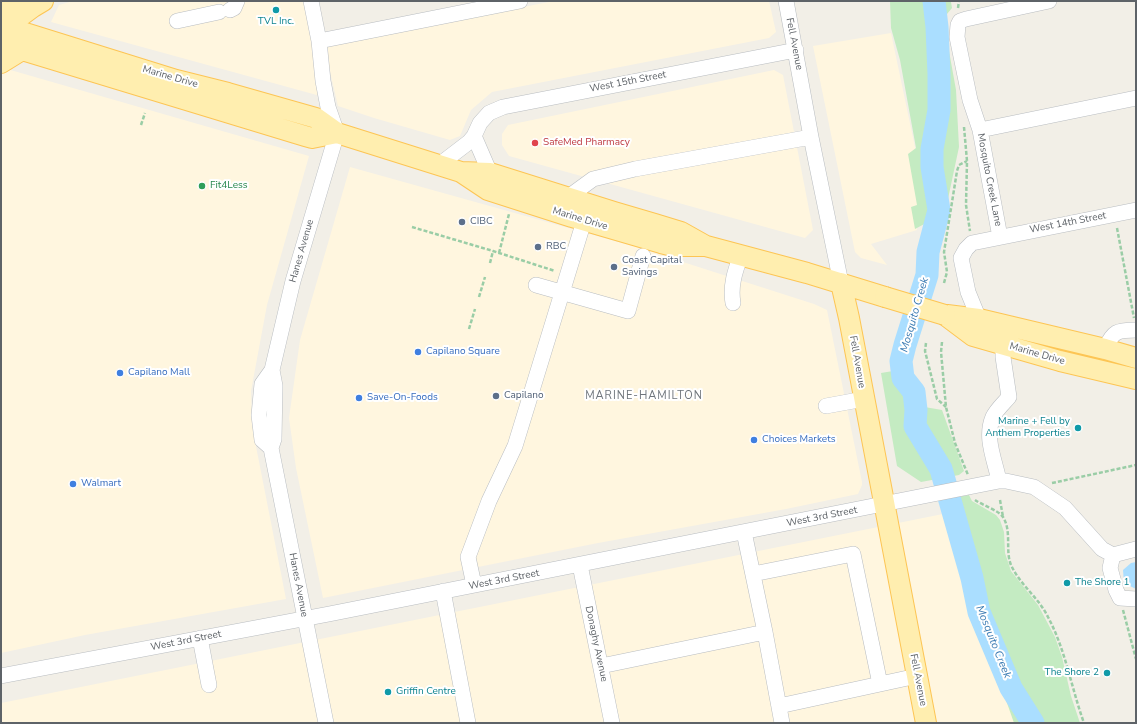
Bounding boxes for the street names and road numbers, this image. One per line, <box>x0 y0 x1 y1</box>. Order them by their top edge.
street label: Fell Avenue <box>783 17 805 71</box>
street label: Marine Drive <box>141 63 199 91</box>
street label: West 15th Street <box>589 69 667 95</box>
street label: Mosquito Creek Lane <box>974 132 1004 228</box>
street label: Marine Drive <box>551 205 609 233</box>
street label: West 14th Street <box>1029 210 1107 236</box>
street label: Hanes Avenue <box>287 218 317 284</box>
street label: Fell Avenue <box>846 335 868 389</box>
street label: Marine Drive <box>1008 340 1066 368</box>
street label: West 3rd Street <box>786 504 858 530</box>
street label: Hanes Avenue <box>286 552 310 618</box>
street label: West 3rd Street <box>468 567 540 593</box>
street label: Donaghy Avenue <box>582 605 610 683</box>
street label: West 3rd Street <box>150 628 222 654</box>
street label: Fell Avenue <box>907 653 929 707</box>

